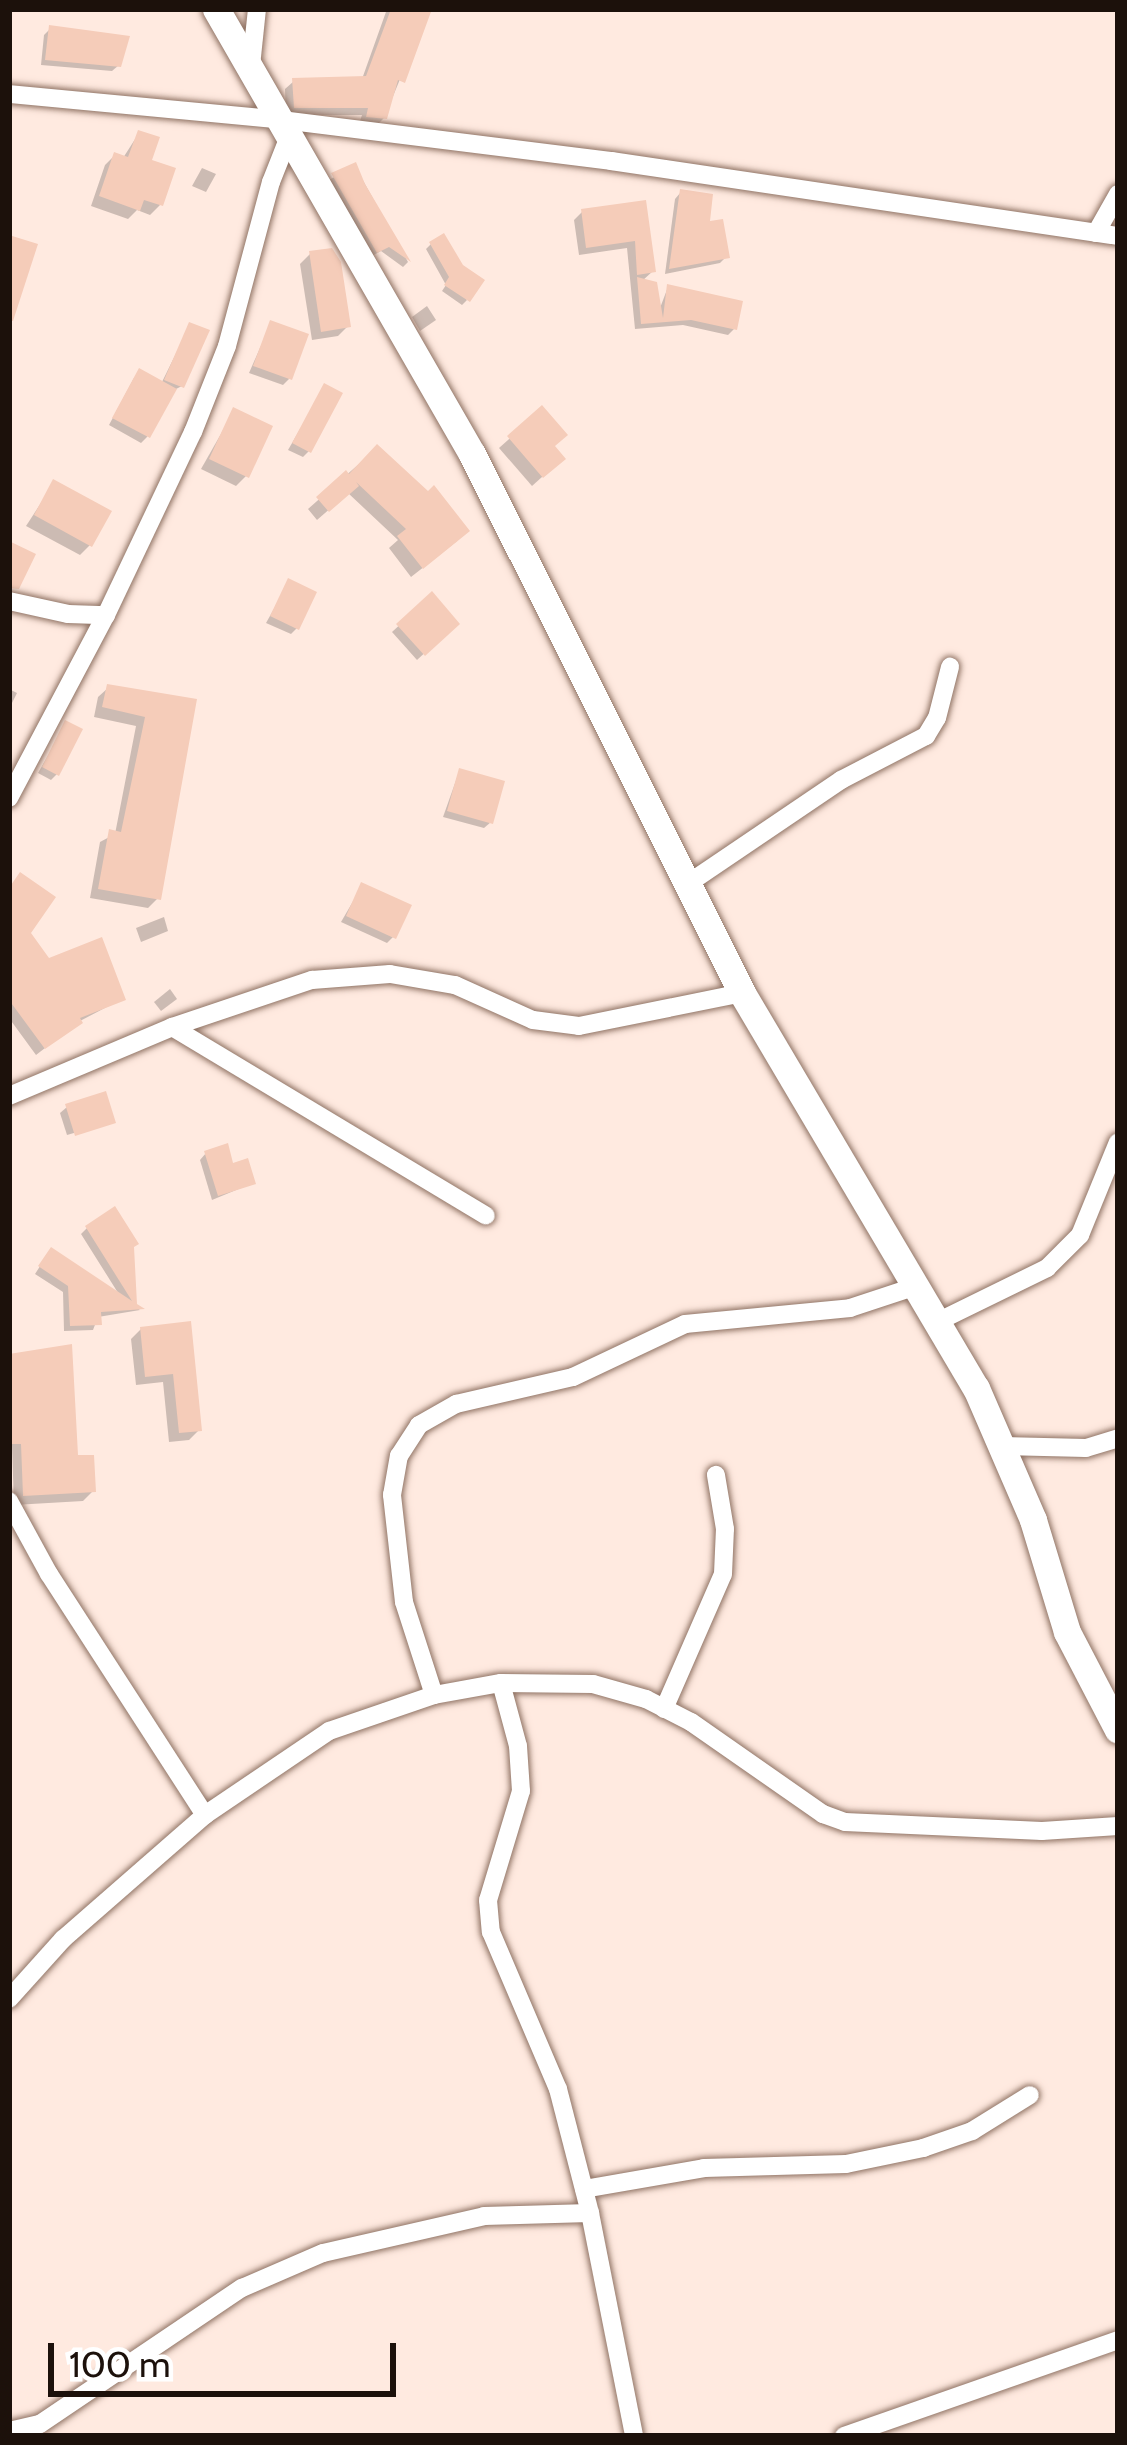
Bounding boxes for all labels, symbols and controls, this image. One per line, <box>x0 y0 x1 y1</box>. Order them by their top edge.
scale bar <box>54 2319 402 2393</box>
text: 100 m <box>69 2342 171 2386</box>

